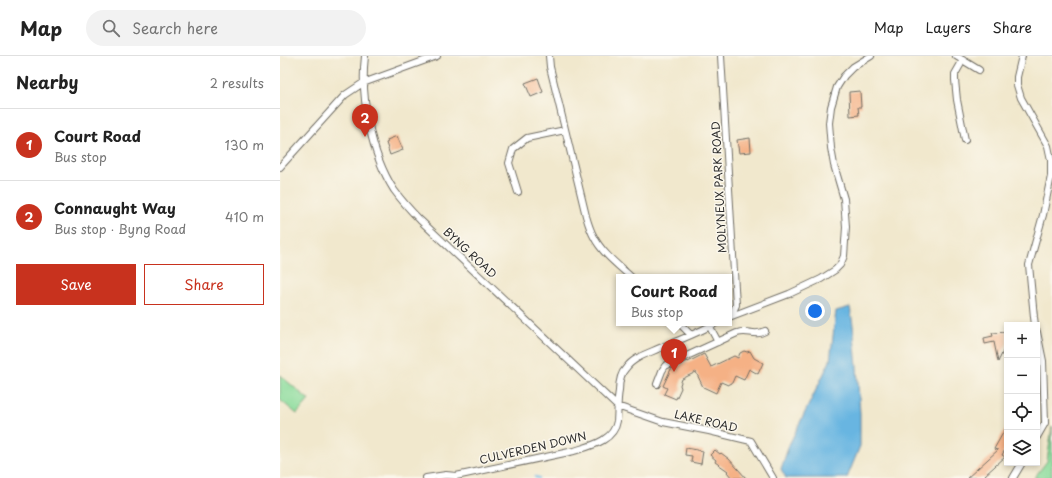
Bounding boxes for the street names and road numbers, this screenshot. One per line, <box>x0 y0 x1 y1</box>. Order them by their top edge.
street label: MOLYNEUX PARK ROAD <box>707 121 730 253</box>
street label: BYNG ROAD <box>440 223 501 282</box>
street label: LAKE ROAD <box>673 405 739 436</box>
street label: CULVERDEN DOWN <box>478 427 588 468</box>

